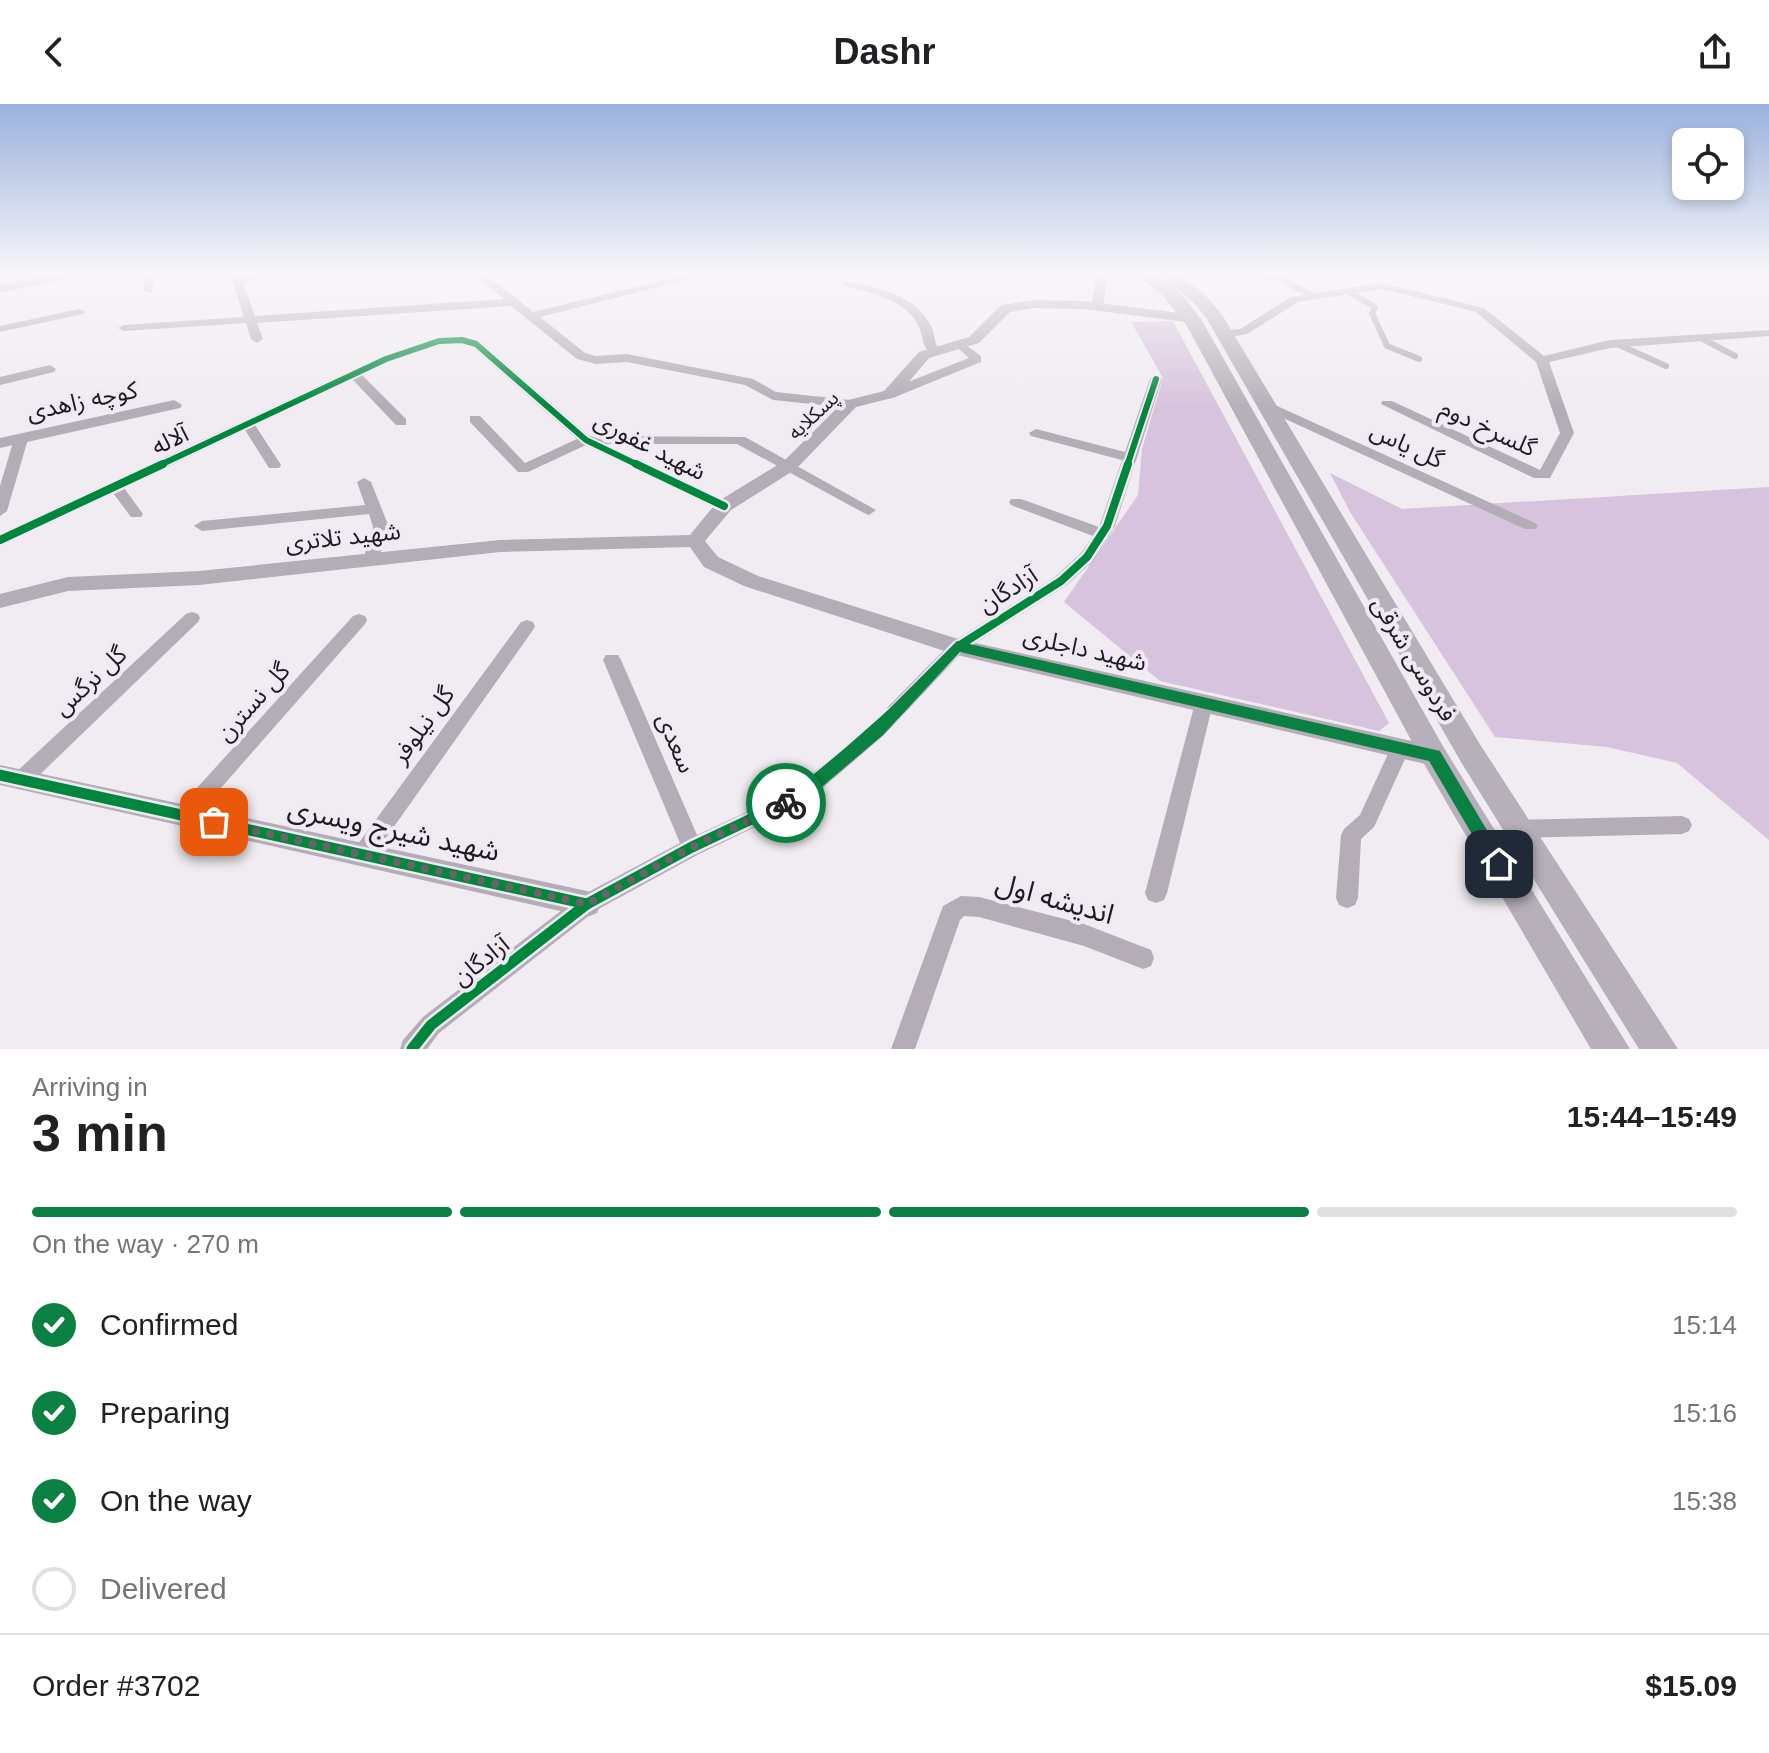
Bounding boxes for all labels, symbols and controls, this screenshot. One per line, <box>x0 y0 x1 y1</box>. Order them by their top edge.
icon: back <box>32 30 76 74</box>
icon: share <box>1693 30 1737 74</box>
text: Dashr <box>833 31 936 72</box>
map controls <box>1672 128 1744 200</box>
button: locate <box>1672 128 1744 200</box>
street label: کوچه زاهدی <box>24 375 141 427</box>
street label: پسکلایه <box>783 386 844 445</box>
street label: گلسرخ دوم <box>1434 394 1541 467</box>
street label: شهید غفوری <box>589 406 711 486</box>
street label: گل یاس <box>1366 416 1449 474</box>
street label: آلاله <box>147 419 193 460</box>
street label: شهید تلاتری <box>284 517 402 557</box>
street label: آزادگان <box>973 561 1044 619</box>
street label: فردوسی شرقی <box>1366 591 1462 727</box>
street label: شهید داجلری <box>1021 621 1149 677</box>
street label: گل نرگس <box>48 640 133 722</box>
street label: گل نسترن <box>211 656 296 747</box>
street label: گل نیلوفر <box>385 680 461 770</box>
street label: سعدی <box>651 709 701 777</box>
courier <box>746 763 826 843</box>
icon: bike <box>764 781 808 825</box>
pin <box>180 788 248 856</box>
street label: شهید شیرج ویسری <box>284 792 503 872</box>
icon: bag <box>192 800 236 844</box>
pin <box>1465 830 1533 898</box>
icon: home <box>1477 842 1521 886</box>
street label: اندیشه اول <box>992 867 1117 931</box>
street label: آزادگان <box>447 930 516 992</box>
text: Arriving in <box>32 1072 148 1102</box>
text: 15:44–15:49 <box>1567 1100 1737 1133</box>
text: 3 min <box>32 1104 168 1162</box>
text: On the way · 270 m <box>32 1229 259 1259</box>
icon: check <box>32 1303 76 1347</box>
text: Confirmed <box>100 1308 238 1341</box>
text: 15:14 <box>1672 1310 1737 1340</box>
icon: check <box>32 1391 76 1435</box>
text: Preparing <box>100 1396 230 1429</box>
text: 15:16 <box>1672 1398 1737 1428</box>
icon: check <box>32 1479 76 1523</box>
text: On the way <box>100 1484 252 1517</box>
text: 15:38 <box>1672 1486 1737 1516</box>
text: Delivered <box>100 1572 227 1605</box>
text: Order #3702 <box>32 1669 200 1702</box>
text: $15.09 <box>1645 1669 1737 1702</box>

